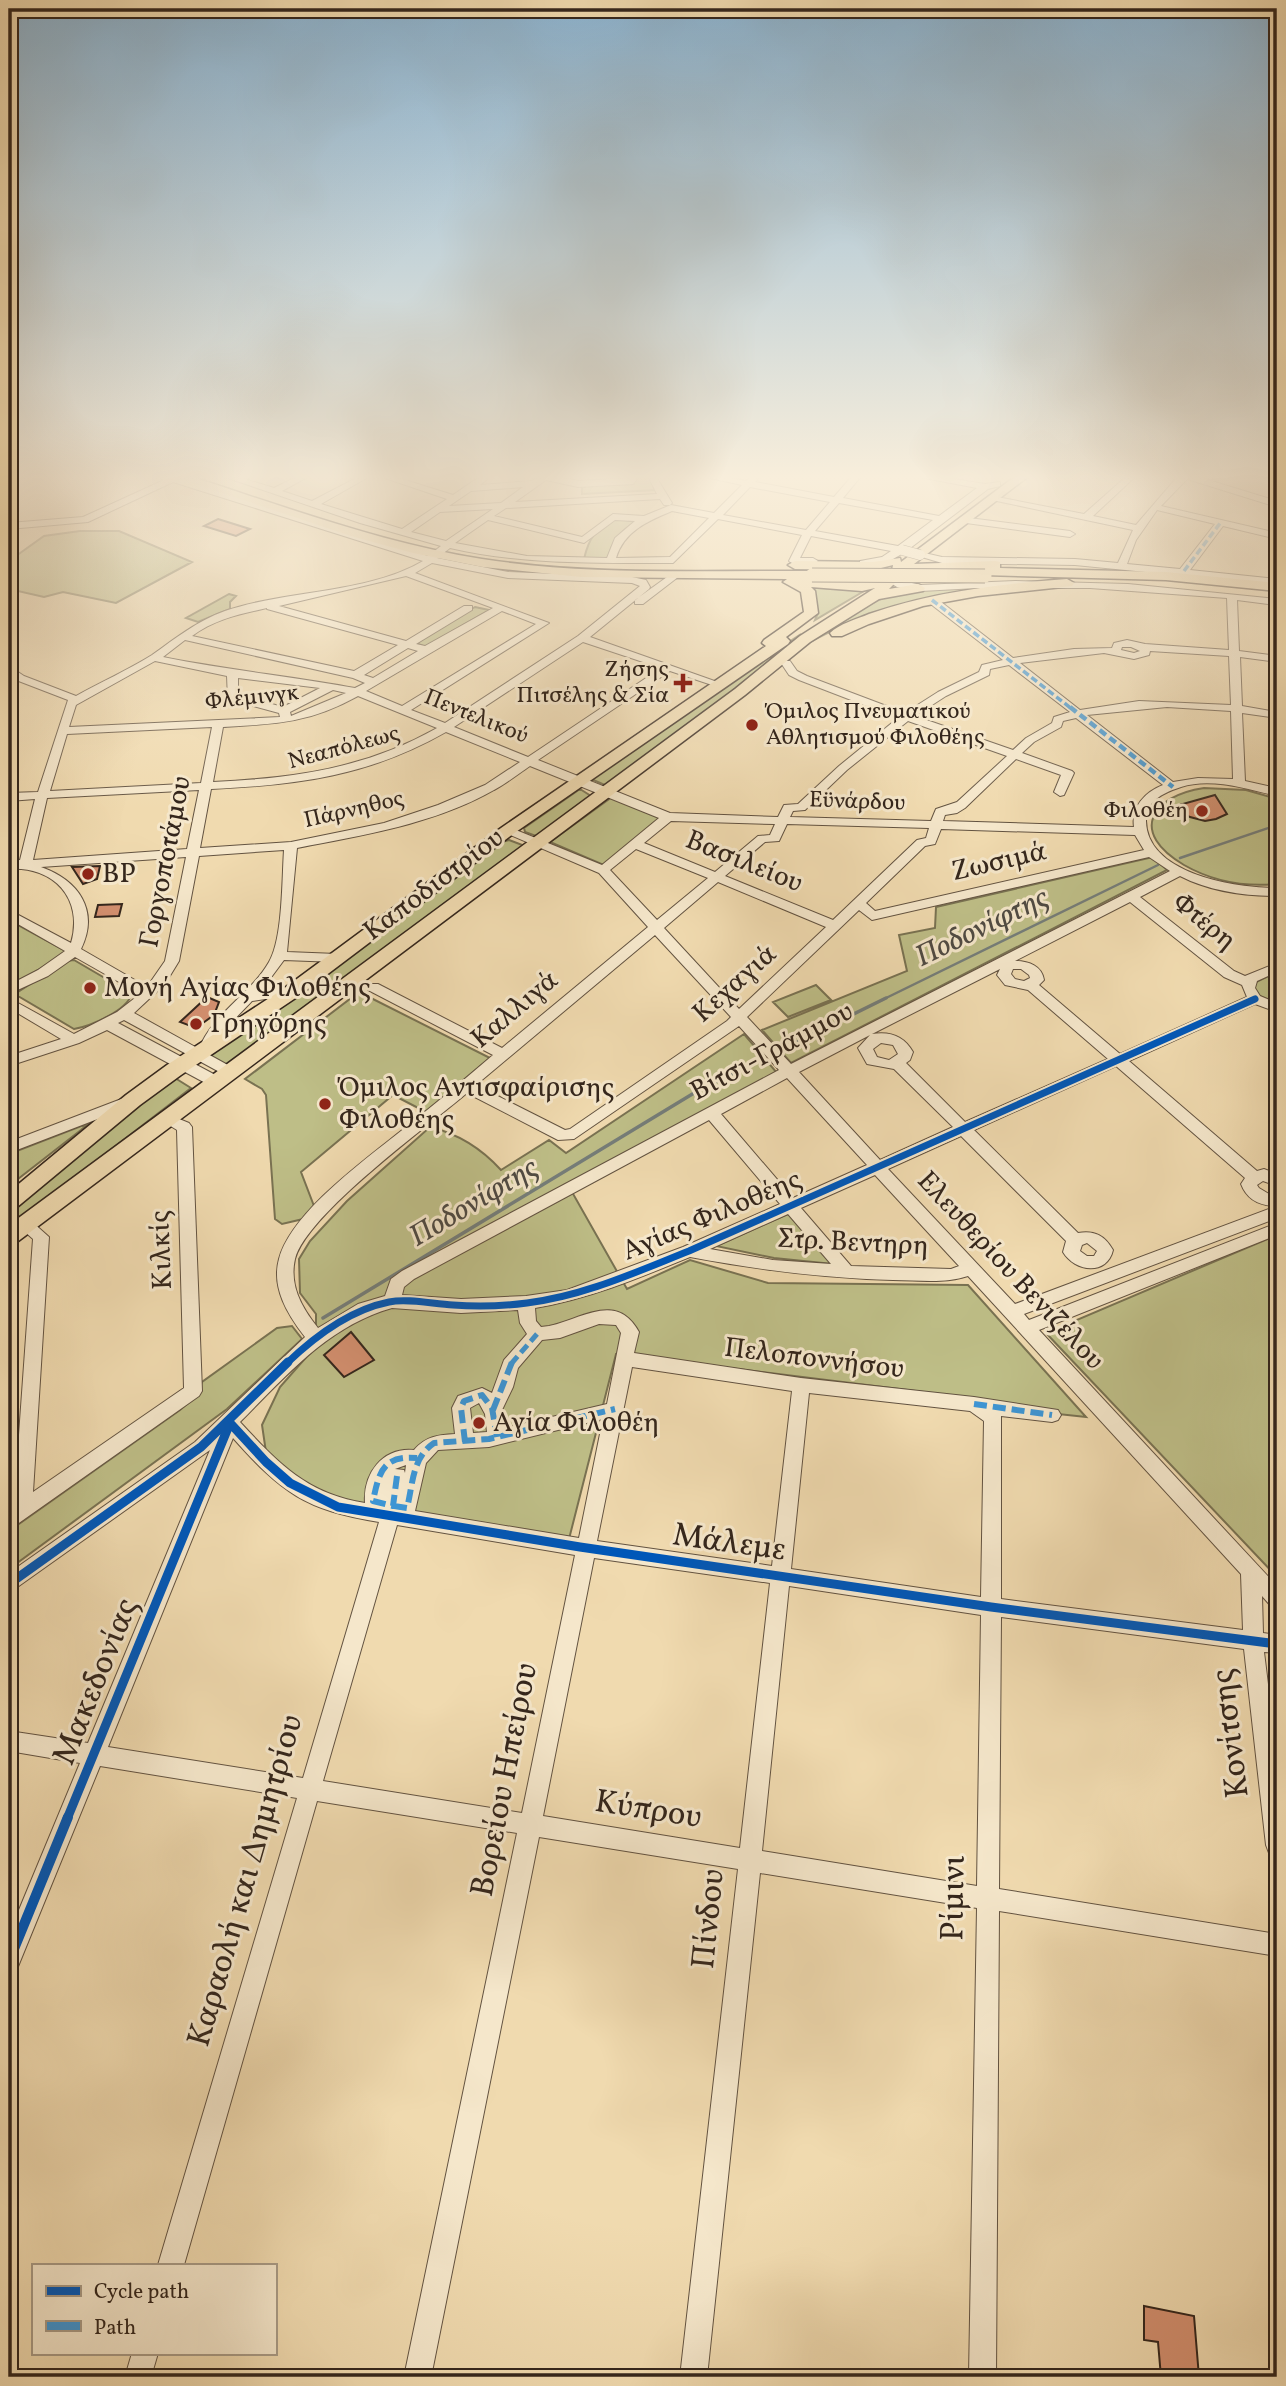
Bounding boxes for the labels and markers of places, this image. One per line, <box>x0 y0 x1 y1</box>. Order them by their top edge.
place label: Ζήσης Πιτσέλης & Σία <box>516 654 669 712</box>
marker: Ζήσης Πιτσέλης & Σία <box>675 675 691 691</box>
place label: Όμιλος Πνευματικού Αθλητισμού Φιλοθέης <box>764 696 985 754</box>
marker: Όμιλος Πνευματικού Αθλητισμού Φιλοθέης <box>744 717 760 733</box>
place label: Φιλοθέη <box>1104 795 1188 827</box>
marker: Φιλοθέη <box>1194 803 1210 819</box>
place label: BP <box>102 855 136 894</box>
marker: BP <box>80 866 96 882</box>
place label: Μονή Αγίας Φιλοθέης <box>104 969 371 1008</box>
marker: Μονή Αγίας Φιλοθέης <box>82 980 98 996</box>
place label: Γρηγόρης <box>210 1005 327 1044</box>
marker: Γρηγόρης <box>188 1016 204 1032</box>
place label: Όμιλος Αντισφαίρισης Φιλοθέης <box>337 1069 614 1140</box>
marker: Όμιλος Αντισφαίρισης Φιλοθέης <box>317 1096 333 1112</box>
place label: Αγία Φιλοθέη <box>493 1404 660 1443</box>
marker: Αγία Φιλοθέη <box>471 1415 487 1431</box>

